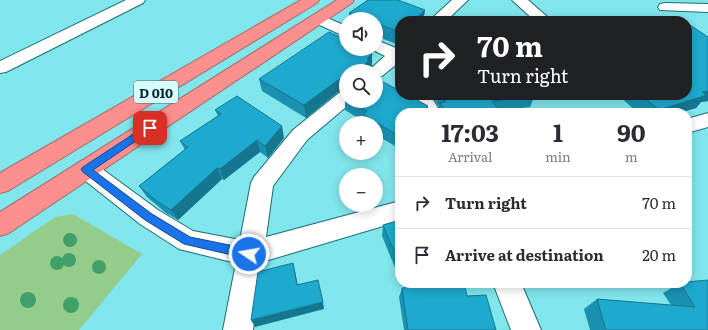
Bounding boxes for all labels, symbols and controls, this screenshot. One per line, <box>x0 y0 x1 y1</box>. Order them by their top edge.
map controls <box>339 12 383 212</box>
button: sound <box>339 12 383 56</box>
text: 70 m <box>477 24 543 66</box>
icon: right <box>411 32 463 84</box>
text: Turn right <box>477 62 568 89</box>
button: search <box>339 64 383 108</box>
road number: D 010 <box>134 81 178 103</box>
pin <box>133 111 167 145</box>
text: 17:03 <box>441 114 499 149</box>
text: 1 <box>553 114 563 149</box>
text: 90 <box>617 114 646 149</box>
button: + <box>339 116 383 160</box>
icon: arrive <box>139 117 161 139</box>
text: Arrival <box>448 147 492 166</box>
text: min <box>545 147 571 166</box>
text: m <box>625 147 638 166</box>
button: − <box>339 168 383 212</box>
text: Turn right <box>445 191 527 214</box>
text: 70 m <box>642 191 676 214</box>
icon: right <box>411 192 433 214</box>
position arrow <box>228 233 270 275</box>
text: Arrive at destination <box>445 243 604 266</box>
text: 20 m <box>642 243 676 266</box>
icon: arrive <box>411 244 433 266</box>

